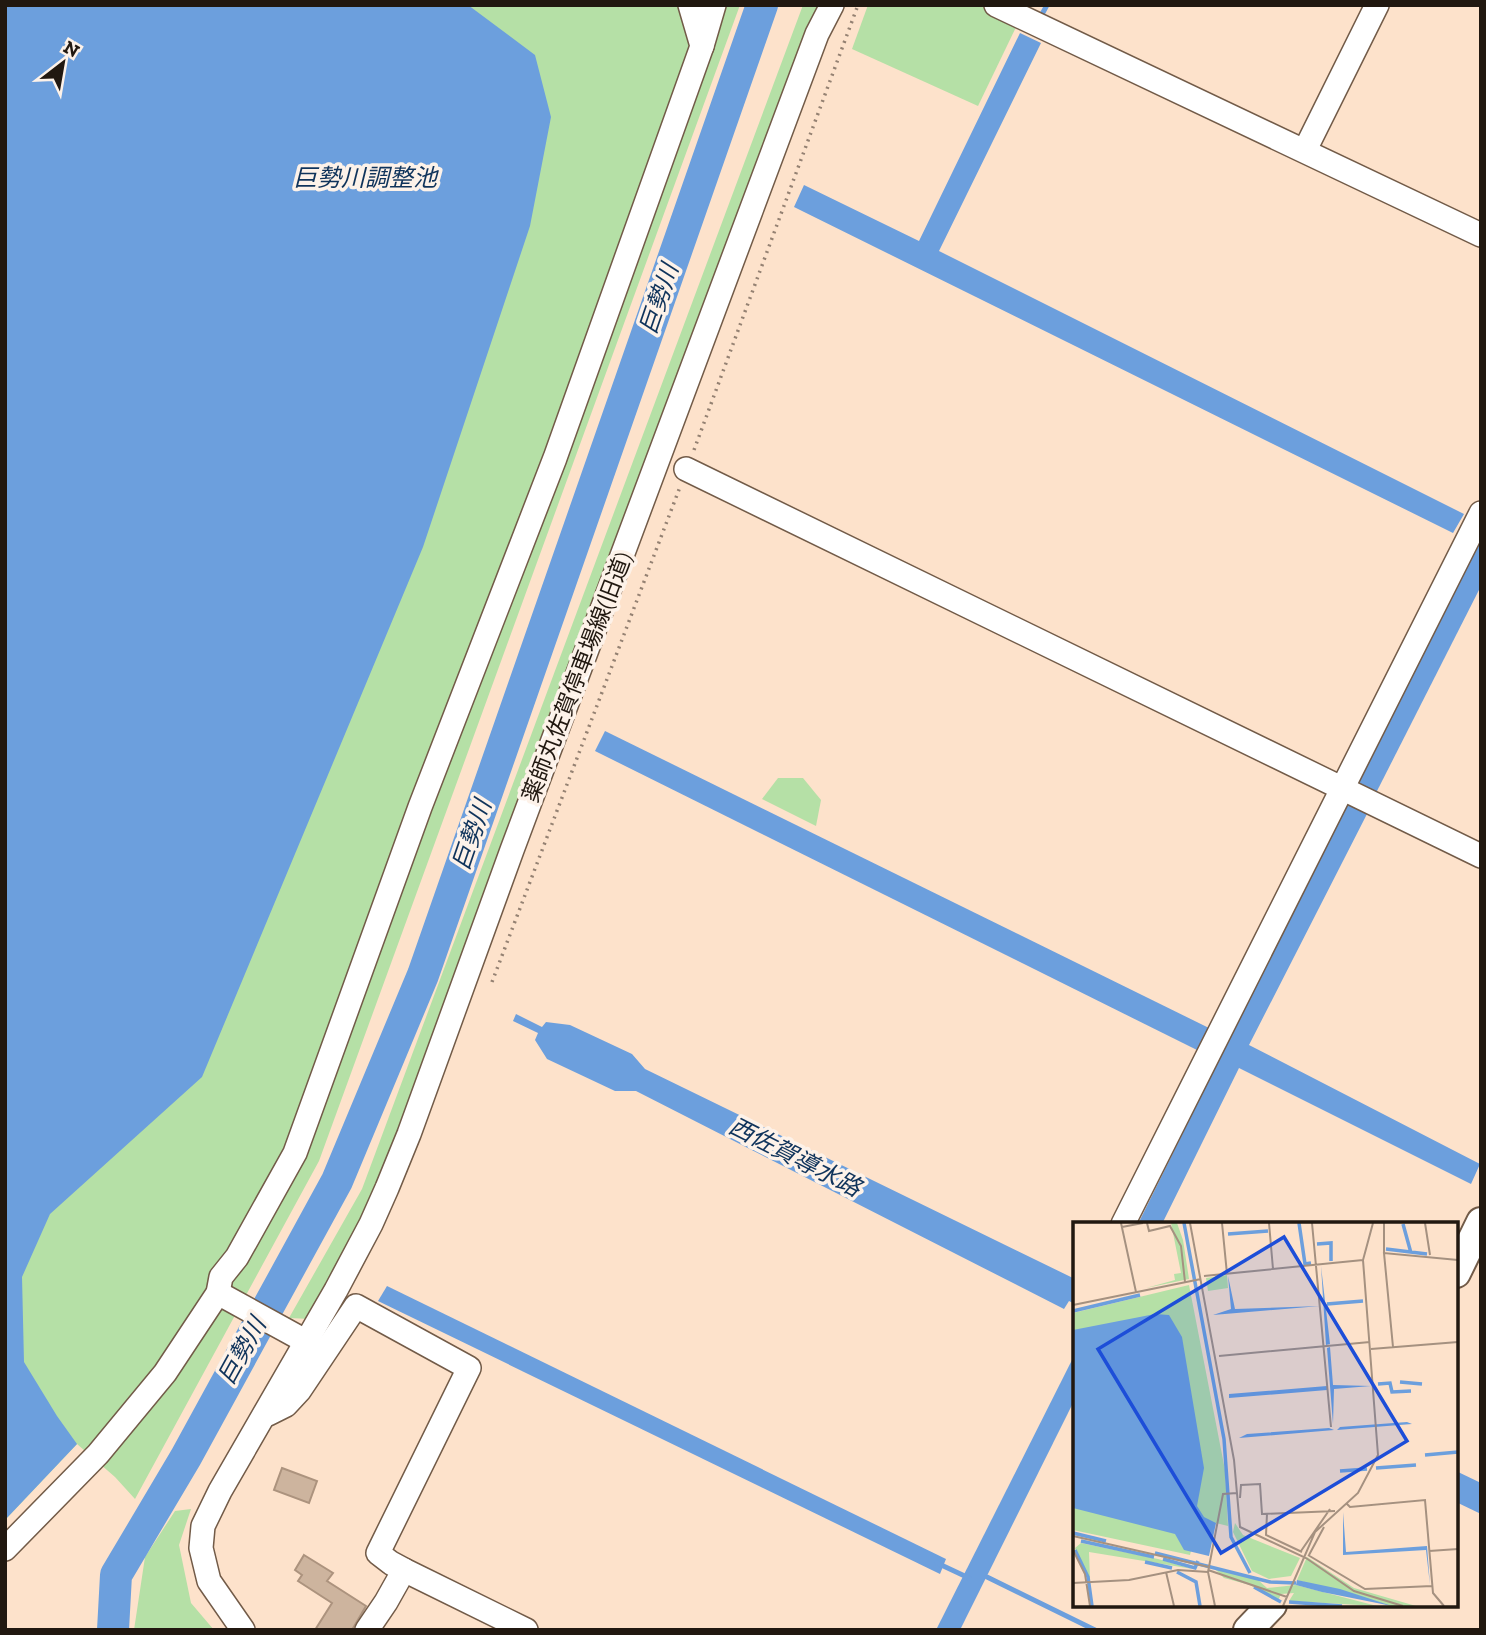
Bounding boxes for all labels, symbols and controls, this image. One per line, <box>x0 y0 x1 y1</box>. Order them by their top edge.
north arrow <box>28 28 98 98</box>
text: N <box>59 35 84 62</box>
water label: 巨勢川調整池 <box>293 163 439 192</box>
water label: 巨勢川 <box>633 257 685 338</box>
street label: 薬師丸佐賀停車場線(旧道) <box>516 548 638 806</box>
water label: 巨勢川 <box>446 793 498 874</box>
water label: 西佐賀導水路 <box>724 1111 868 1203</box>
inset map <box>1073 1222 1458 1607</box>
water label: 巨勢川 <box>211 1310 273 1389</box>

